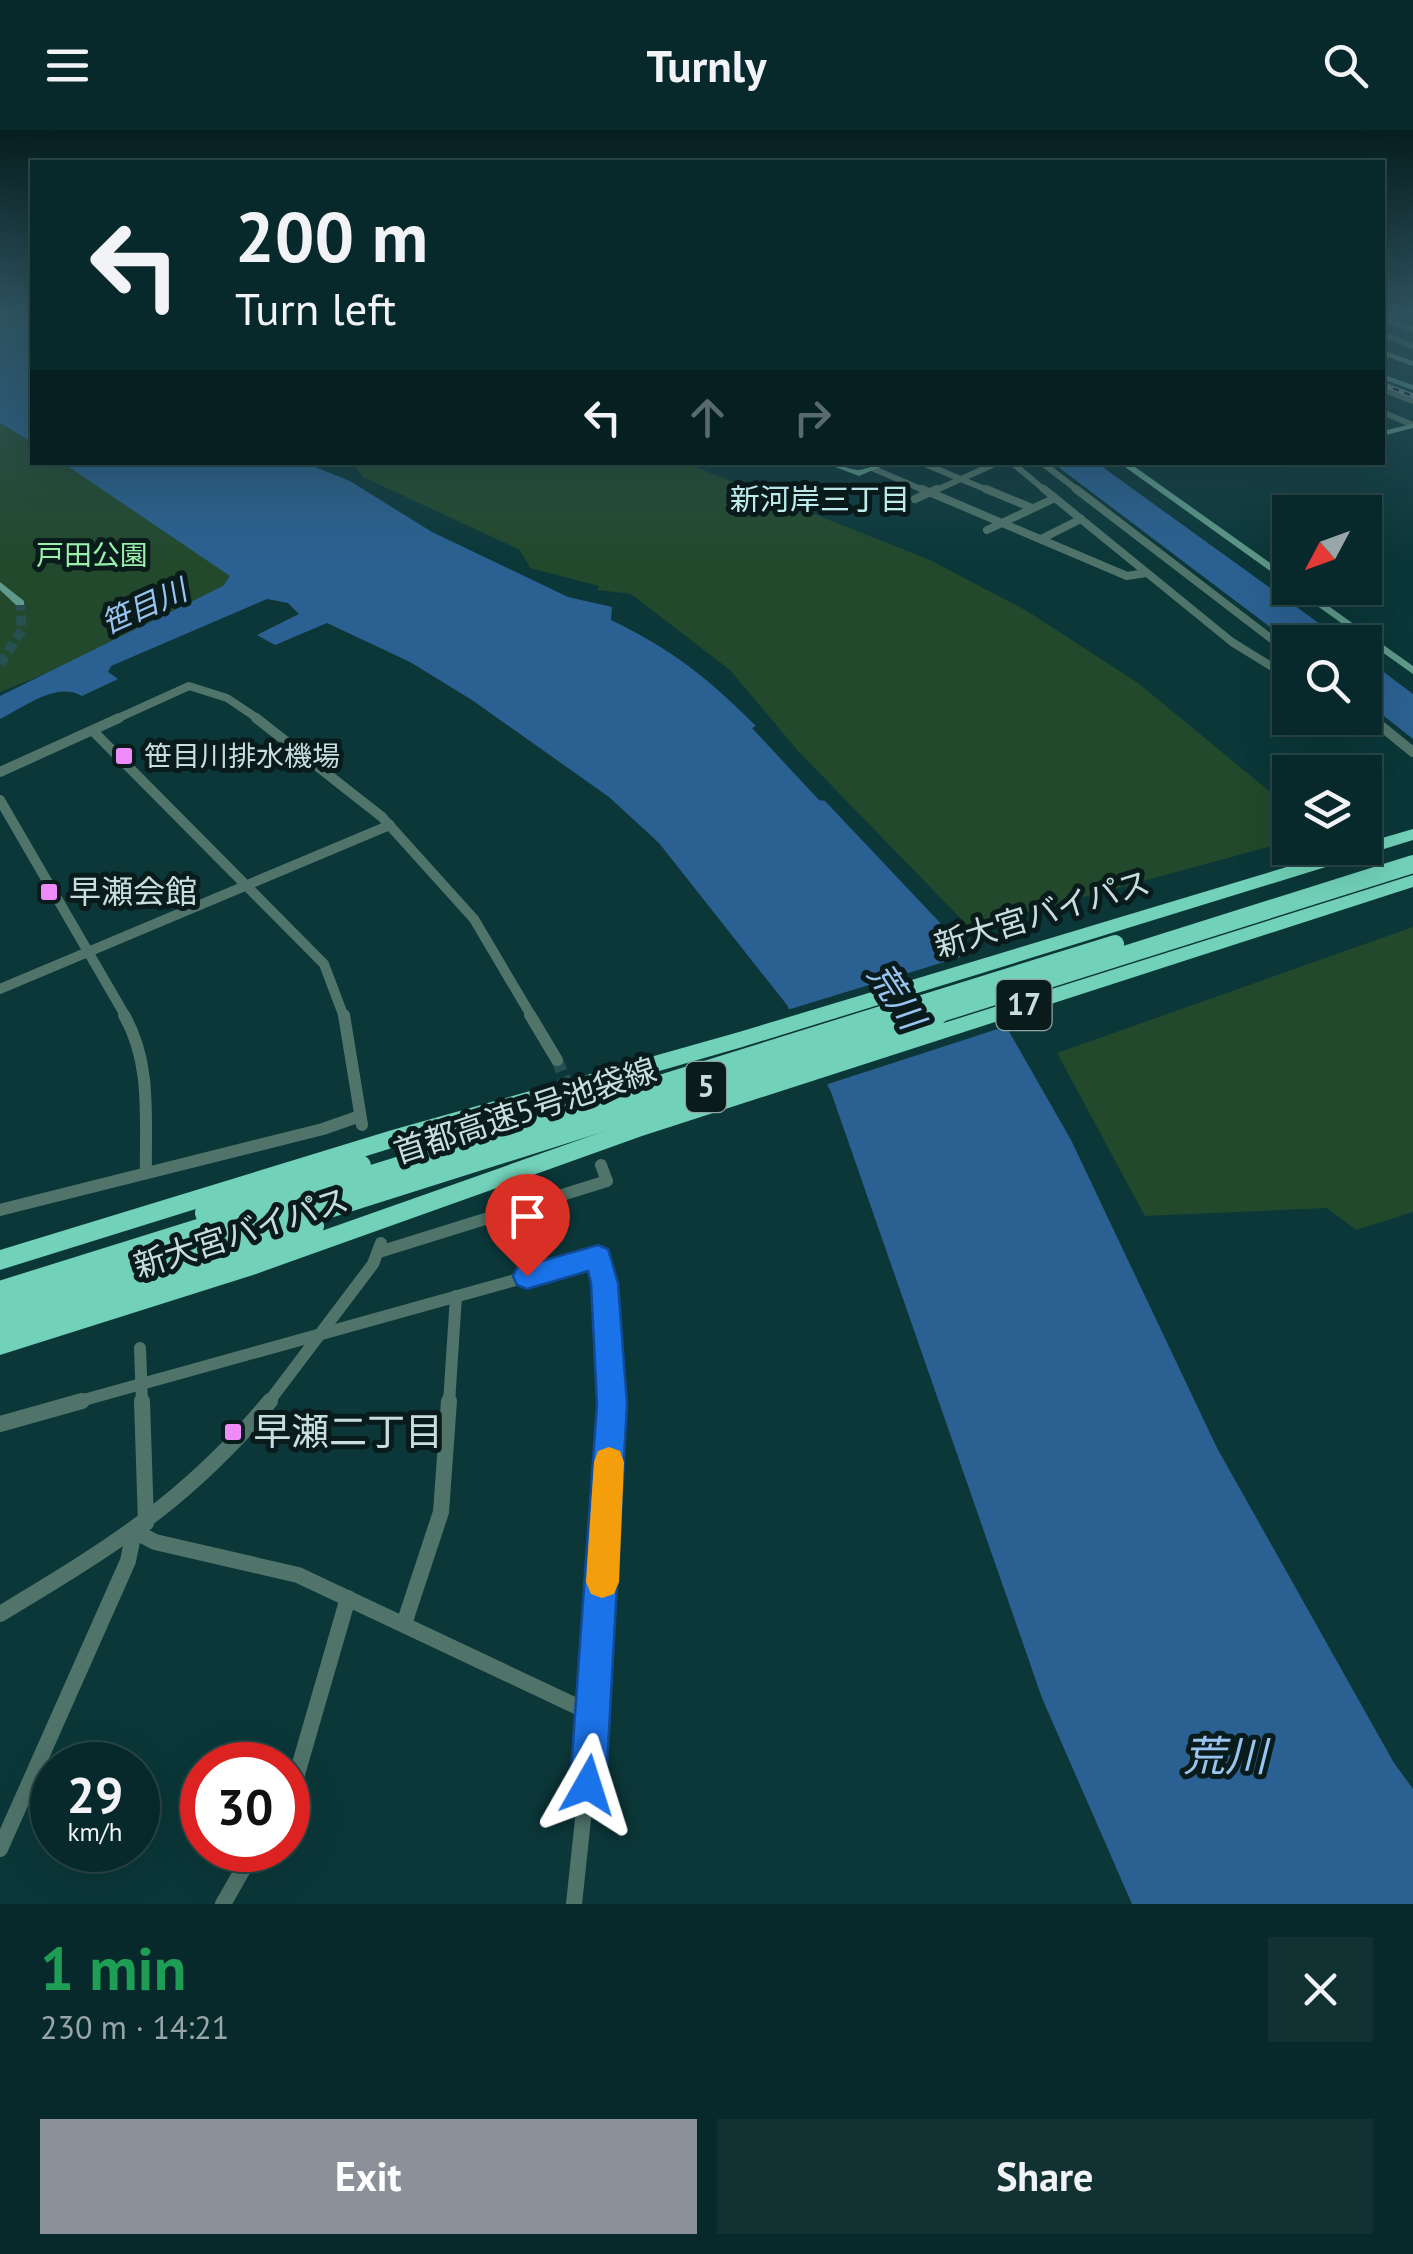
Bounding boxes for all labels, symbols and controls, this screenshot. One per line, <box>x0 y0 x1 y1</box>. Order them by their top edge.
text: Turnly <box>646 36 767 94</box>
icon: menu <box>40 38 95 93</box>
icon: search <box>1318 38 1373 93</box>
text: 200 m <box>235 191 428 281</box>
icon: left <box>70 200 200 330</box>
text: Turn left <box>235 279 396 337</box>
icon: left <box>575 390 630 445</box>
icon: ahead <box>680 390 735 445</box>
icon: right <box>785 390 840 445</box>
district label: 新河岸三丁目 <box>730 479 910 518</box>
north arrow <box>1272 495 1382 605</box>
map controls <box>1272 495 1382 865</box>
park label: 戸田公園 <box>36 536 148 573</box>
water label: 笹目川 <box>94 568 195 642</box>
button: search <box>1272 625 1382 735</box>
place label: 笹目川排水機場 <box>144 737 340 774</box>
marker: 笹目川排水機場 <box>113 745 135 767</box>
button: layers <box>1272 755 1382 865</box>
street label: 新大宮バイパス <box>929 860 1155 966</box>
place label: 早瀬会館 <box>69 870 197 912</box>
marker: 早瀬会館 <box>38 881 60 903</box>
water label: 荒川 <box>858 954 937 1041</box>
road number: 17 <box>996 980 1052 1030</box>
street label: 首都高速5号池袋線 <box>388 1048 661 1172</box>
road number: 5 <box>686 1062 726 1112</box>
pin <box>485 1174 570 1277</box>
street label: 新大宮バイパス <box>128 1178 353 1287</box>
icon: arrive <box>500 1189 555 1244</box>
place label: 早瀬二丁目 <box>253 1406 443 1455</box>
marker: 早瀬二丁目 <box>222 1421 244 1443</box>
water label: 荒川 <box>1183 1728 1271 1783</box>
position arrow <box>536 1733 640 1837</box>
speed limit sign: 30 <box>180 1742 310 1872</box>
text: 29 <box>67 1762 123 1827</box>
text: km/h <box>68 1816 122 1848</box>
text: 1 min <box>40 1929 186 2007</box>
button: close <box>1268 1937 1373 2042</box>
text: 230 m · 14:21 <box>40 2006 229 2048</box>
button: Exit <box>40 2119 697 2234</box>
button: Share <box>717 2119 1373 2234</box>

